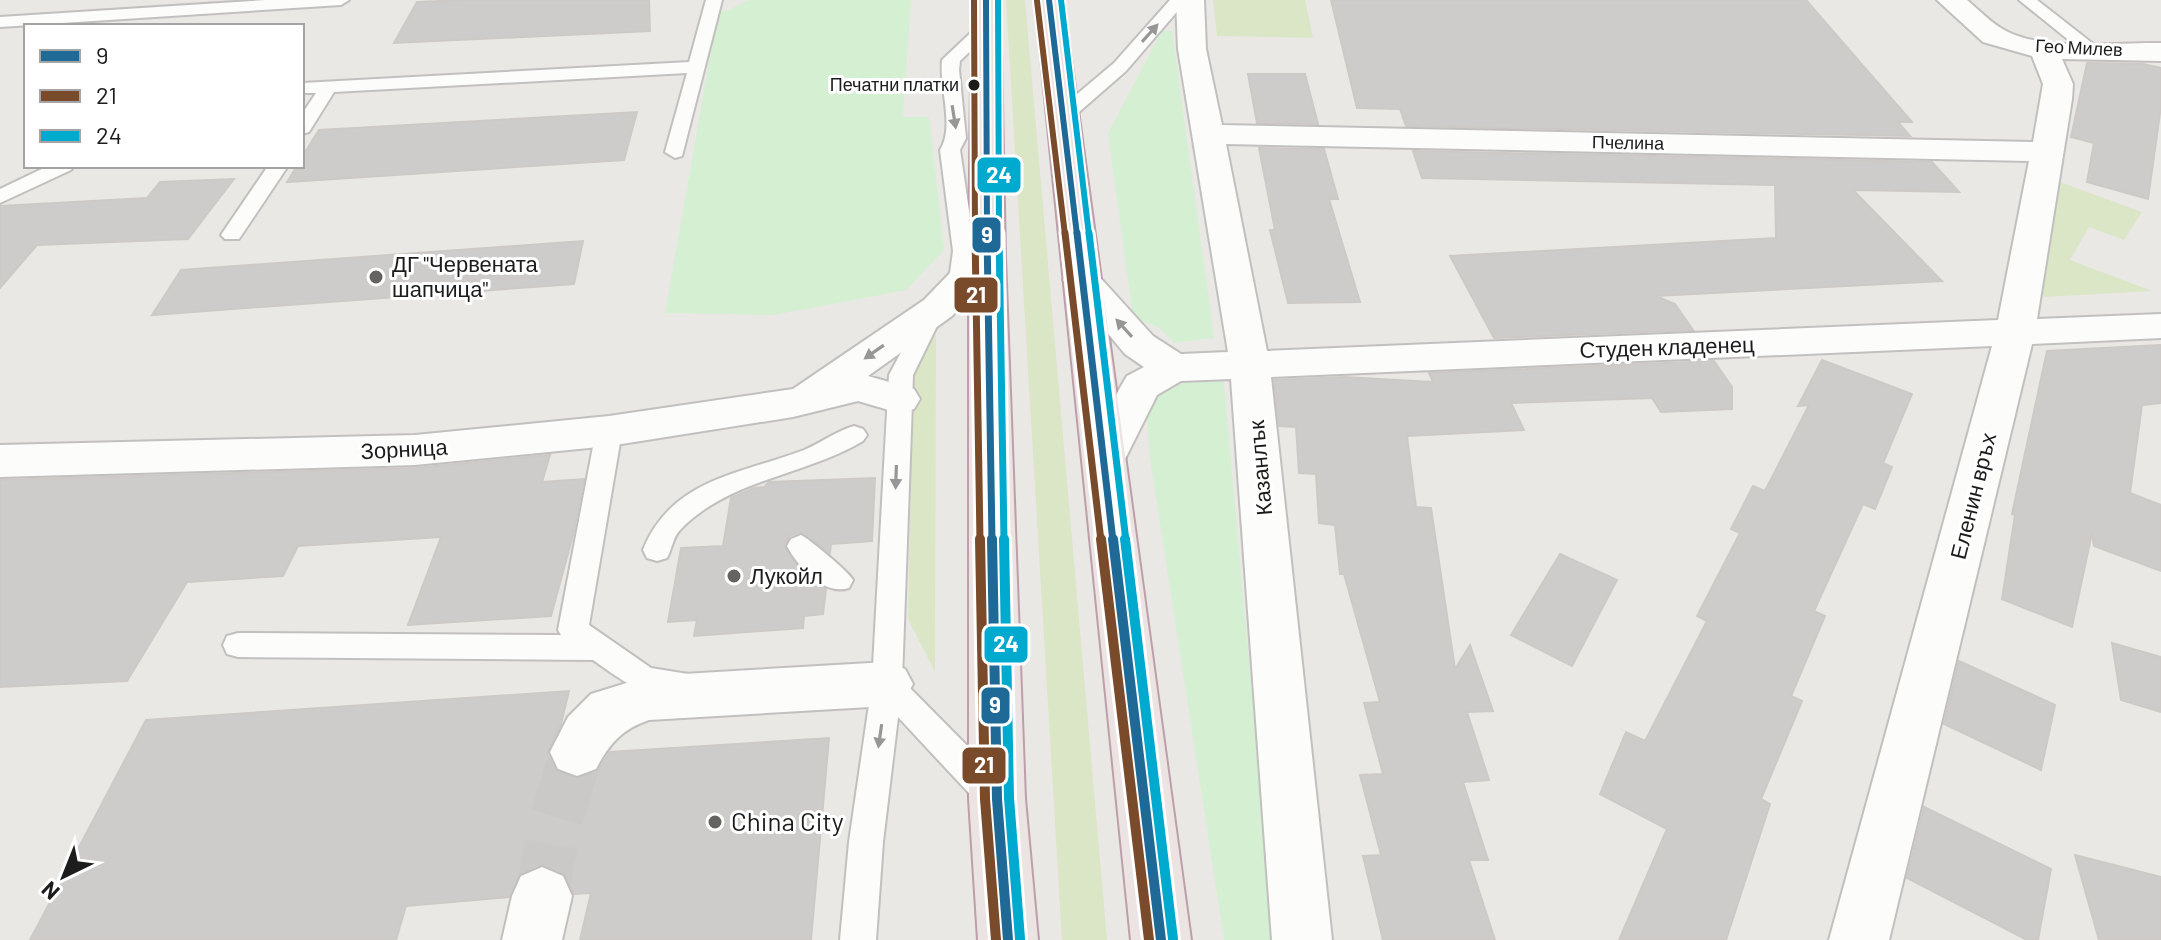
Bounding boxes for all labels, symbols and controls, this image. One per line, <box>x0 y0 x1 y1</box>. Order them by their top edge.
legend <box>24 24 304 168</box>
one-way arrow <box>1140 24 1158 43</box>
street label: Гео Милев <box>2035 34 2123 60</box>
text: 9 <box>96 40 109 69</box>
place label: Печатни платки <box>830 73 959 95</box>
marker: Печатни платки <box>966 77 982 93</box>
text: 21 <box>96 80 117 109</box>
one-way arrow <box>948 105 961 130</box>
text: 24 <box>96 120 122 149</box>
street label: Пчелина <box>1592 130 1665 154</box>
line badge: 24 <box>976 156 1022 194</box>
text: 24 <box>986 161 1012 187</box>
line badge: 9 <box>971 216 1002 254</box>
text: 9 <box>981 221 993 247</box>
place label: ДГ "Червената шапчица" <box>392 250 539 302</box>
marker: ДГ "Червената шапчица" <box>367 268 385 286</box>
line badge: 21 <box>953 276 999 314</box>
text: 21 <box>966 281 986 307</box>
one-way arrow <box>1116 318 1134 337</box>
street label: Студен кладенец <box>1579 330 1755 363</box>
one-way arrow <box>863 344 884 359</box>
street label: Казанлък <box>1242 419 1276 517</box>
street label: Еленин връх <box>1944 430 2001 562</box>
street label: Зорница <box>360 433 449 464</box>
one-way arrow <box>889 465 902 490</box>
place label: Лукойл <box>750 562 823 589</box>
marker: Лукойл <box>725 567 743 585</box>
line badge: 24 <box>983 625 1029 664</box>
text: 24 <box>993 630 1019 656</box>
line badge: 9 <box>980 686 1011 725</box>
text: 9 <box>989 691 1001 717</box>
one-way arrow <box>873 724 886 749</box>
line badge: 21 <box>961 746 1007 785</box>
text: 21 <box>974 751 994 777</box>
place label: China City <box>731 805 844 836</box>
marker: China City <box>706 813 724 831</box>
north arrow <box>24 836 104 916</box>
text: N <box>35 877 64 906</box>

